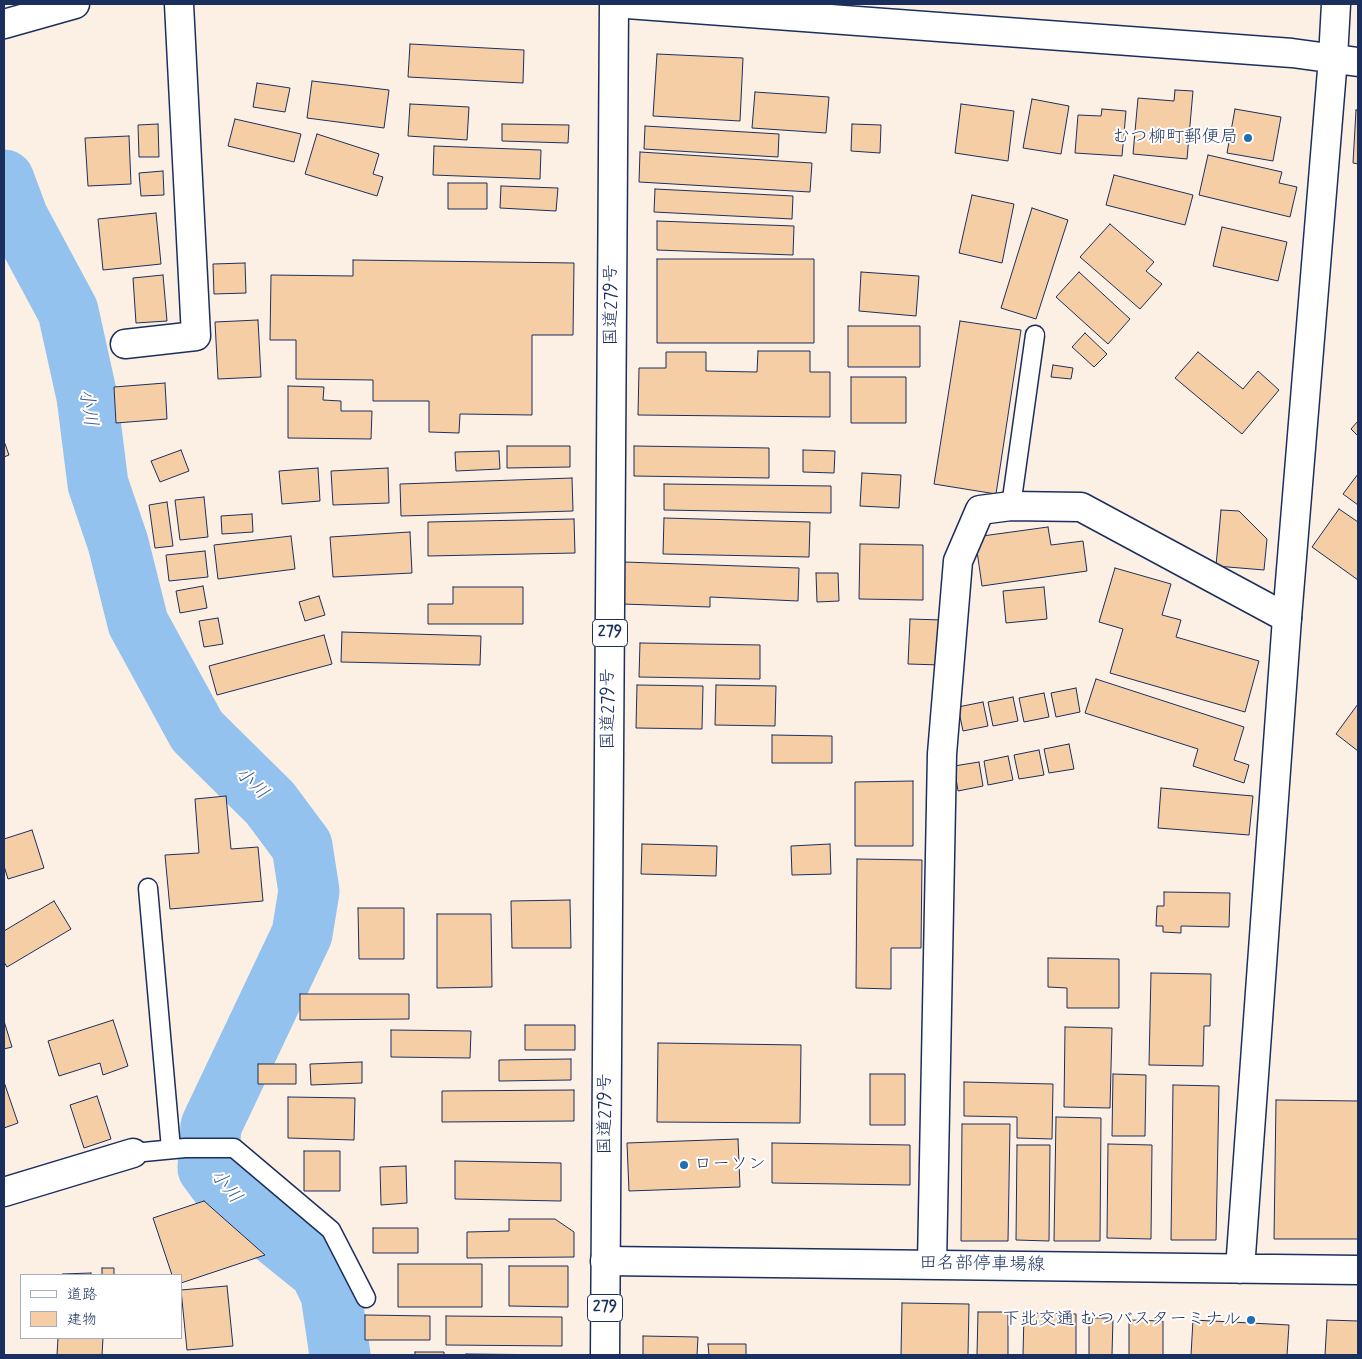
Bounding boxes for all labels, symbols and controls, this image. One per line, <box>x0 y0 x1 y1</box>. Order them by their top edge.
place label: むつ柳町郵便局 <box>1112 127 1238 149</box>
marker: むつ柳町郵便局 <box>1242 132 1254 144</box>
street label: 国道279号 <box>601 264 623 346</box>
water label: 小川 <box>73 387 101 429</box>
road number: 279 <box>592 620 628 646</box>
street label: 国道279号 <box>598 668 620 750</box>
water label: 小川 <box>229 763 273 805</box>
street label: 国道279号 <box>595 1073 617 1155</box>
place label: ローソン <box>694 1154 766 1176</box>
marker: ローソン <box>678 1159 690 1171</box>
water label: 小川 <box>204 1165 246 1209</box>
street label: 田名部停車場線 <box>919 1253 1045 1277</box>
legend <box>20 1274 182 1339</box>
text: 道路 <box>67 1285 97 1305</box>
road number: 279 <box>588 1295 622 1322</box>
place label: 下北交通 むつバスターミナル <box>1002 1309 1241 1331</box>
text: 建物 <box>67 1310 97 1330</box>
marker: 下北交通 むつバスターミナル <box>1245 1314 1257 1326</box>

